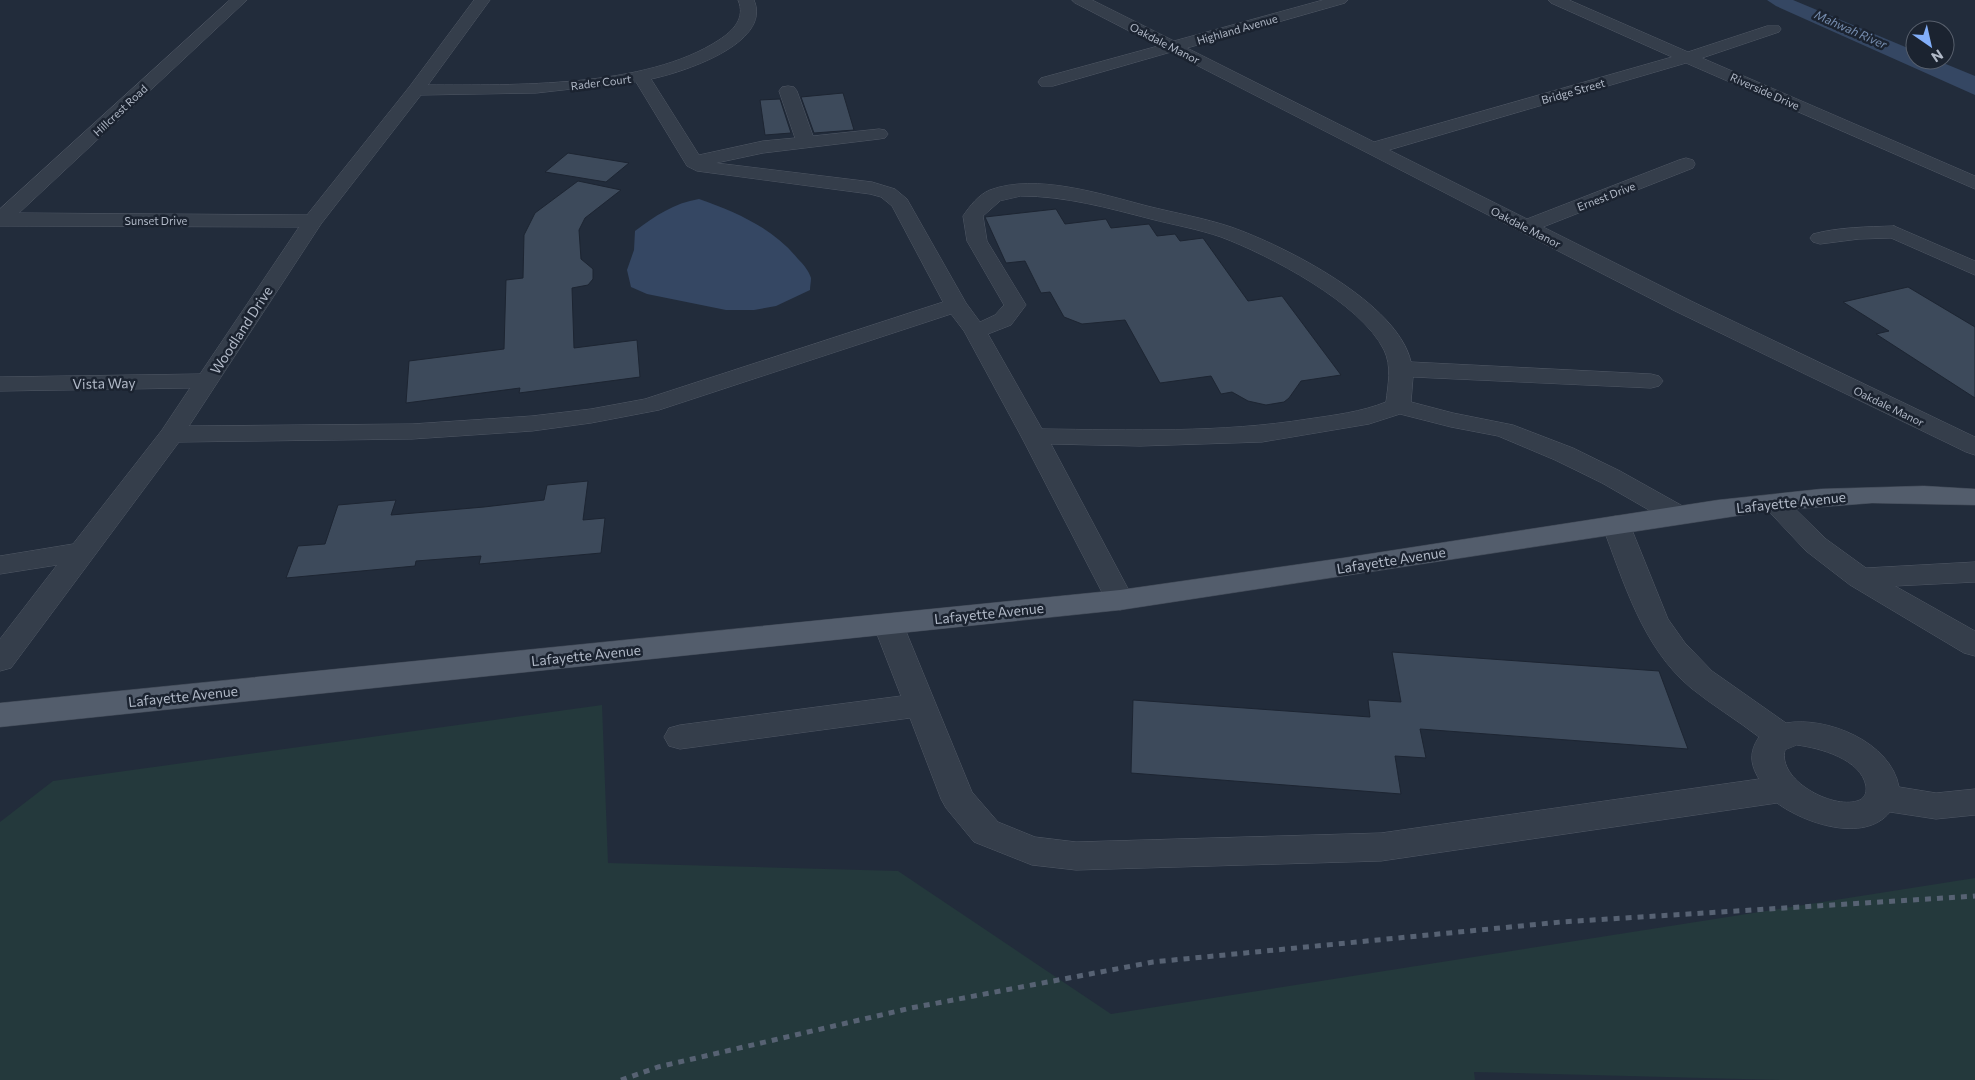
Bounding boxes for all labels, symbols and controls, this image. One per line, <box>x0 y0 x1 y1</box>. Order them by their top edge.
water label: Mahwah River <box>1813 7 1890 52</box>
street label: Highland Avenue <box>1195 11 1279 47</box>
street label: Oakdale Manor <box>1128 20 1203 66</box>
north arrow <box>1905 20 1955 70</box>
text: N <box>1928 46 1947 66</box>
street label: Riverside Drive <box>1728 70 1802 112</box>
street label: Rader Court <box>570 72 633 92</box>
street label: Bridge Street <box>1540 76 1607 106</box>
street label: Hillcrest Road <box>90 82 150 138</box>
street label: Ernest Drive <box>1575 179 1637 213</box>
street label: Oakdale Manor <box>1489 204 1564 250</box>
street label: Sunset Drive <box>125 214 188 227</box>
street label: Woodland Drive <box>206 283 276 377</box>
street label: Vista Way <box>72 374 136 392</box>
street label: Oakdale Manor <box>1852 383 1927 429</box>
street label: Lafayette Avenue <box>1735 488 1847 516</box>
street label: Lafayette Avenue <box>1335 543 1447 577</box>
street label: Lafayette Avenue <box>933 599 1045 627</box>
street label: Lafayette Avenue <box>530 641 642 669</box>
street label: Lafayette Avenue <box>127 682 239 710</box>

